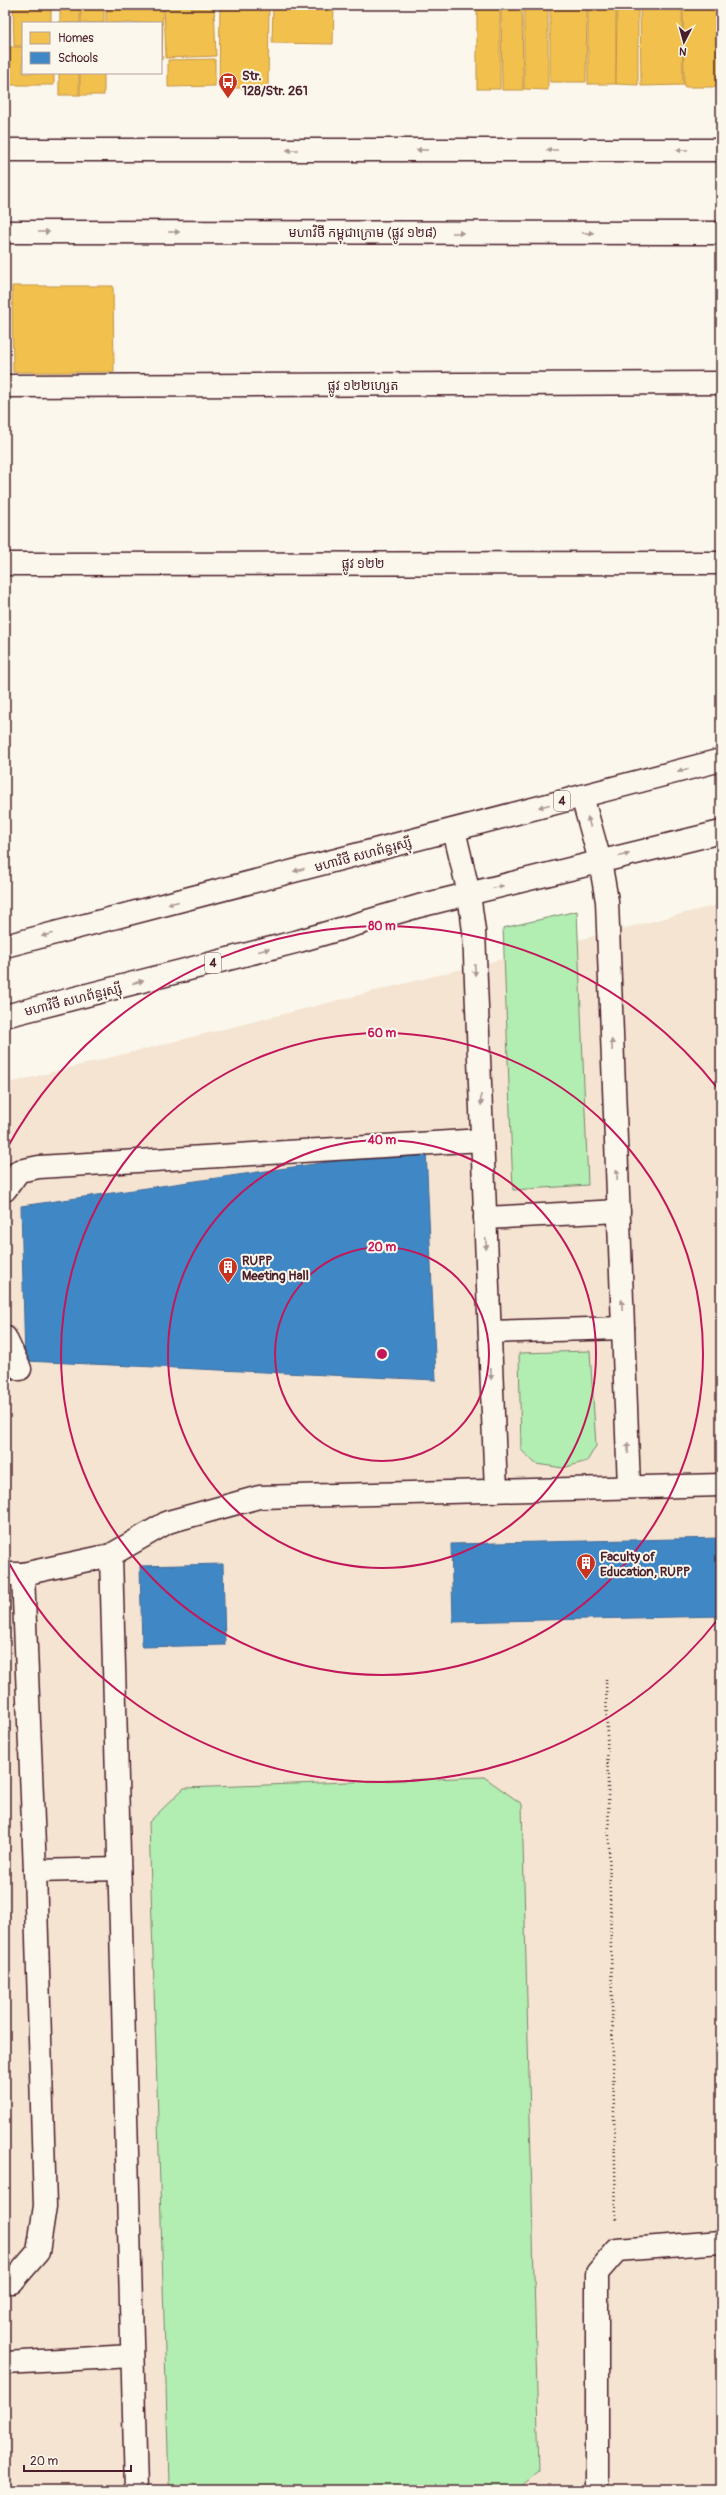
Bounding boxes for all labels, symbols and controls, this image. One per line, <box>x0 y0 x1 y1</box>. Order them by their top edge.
legend <box>22 22 162 74</box>
north arrow <box>664 22 704 62</box>
text: Homes <box>58 31 94 46</box>
text: N <box>678 45 687 58</box>
text: Schools <box>58 51 98 66</box>
place label: Str. 128/Str. 261 <box>242 68 308 99</box>
bus stop icon: Str. 128/Str. 261 <box>217 71 239 99</box>
one-way arrow <box>285 147 298 153</box>
one-way arrow <box>415 147 428 153</box>
one-way arrow <box>545 147 558 153</box>
one-way arrow <box>675 147 688 153</box>
street label: មហាវិថី កម្ពុជាក្រោម (ផ្លូវ ១២៨) <box>289 224 437 244</box>
one-way arrow <box>38 229 51 235</box>
one-way arrow <box>168 229 181 235</box>
one-way arrow <box>452 230 465 236</box>
one-way arrow <box>582 230 595 236</box>
street label: ផ្លូវ ១២២ហ្សេត <box>327 378 399 397</box>
street label: ផ្លូវ ១២២ <box>341 556 385 575</box>
one-way arrow <box>677 767 689 773</box>
road number: 4 <box>554 791 570 811</box>
one-way arrow <box>538 803 550 809</box>
one-way arrow <box>586 816 592 828</box>
street label: មហាវិថី សហព័ន្ធរុស្ស៊ី <box>313 833 414 878</box>
one-way arrow <box>618 852 630 858</box>
one-way arrow <box>293 868 305 874</box>
one-way arrow <box>492 883 504 889</box>
one-way arrow <box>167 900 179 906</box>
text: 80 m <box>368 919 396 934</box>
one-way arrow <box>41 933 53 939</box>
one-way arrow <box>258 947 270 953</box>
road number: 4 <box>205 953 221 973</box>
one-way arrow <box>472 964 478 977</box>
street label: មហាវិថី សហព័ន្ធរុស្ស៊ី <box>23 979 124 1022</box>
one-way arrow <box>132 979 144 985</box>
text: 60 m <box>368 1026 397 1041</box>
one-way arrow <box>609 1038 615 1051</box>
one-way arrow <box>477 1094 484 1106</box>
text: 40 m <box>367 1133 397 1148</box>
one-way arrow <box>614 1168 620 1181</box>
one-way arrow <box>483 1238 489 1251</box>
text: 20 m <box>368 1240 396 1255</box>
place label: RUPP Meeting Hall <box>242 1253 309 1284</box>
building icon: RUPP Meeting Hall <box>217 1256 239 1284</box>
one-way arrow <box>619 1299 626 1311</box>
centre of rings <box>375 1347 389 1361</box>
one-way arrow <box>488 1368 495 1380</box>
one-way arrow <box>625 1442 631 1455</box>
place label: Faculty of Education, RUPP <box>600 1549 690 1580</box>
building icon: Faculty of Education, RUPP <box>575 1552 597 1580</box>
scale bar <box>24 2447 131 2473</box>
text: 20 m <box>30 2454 59 2469</box>

